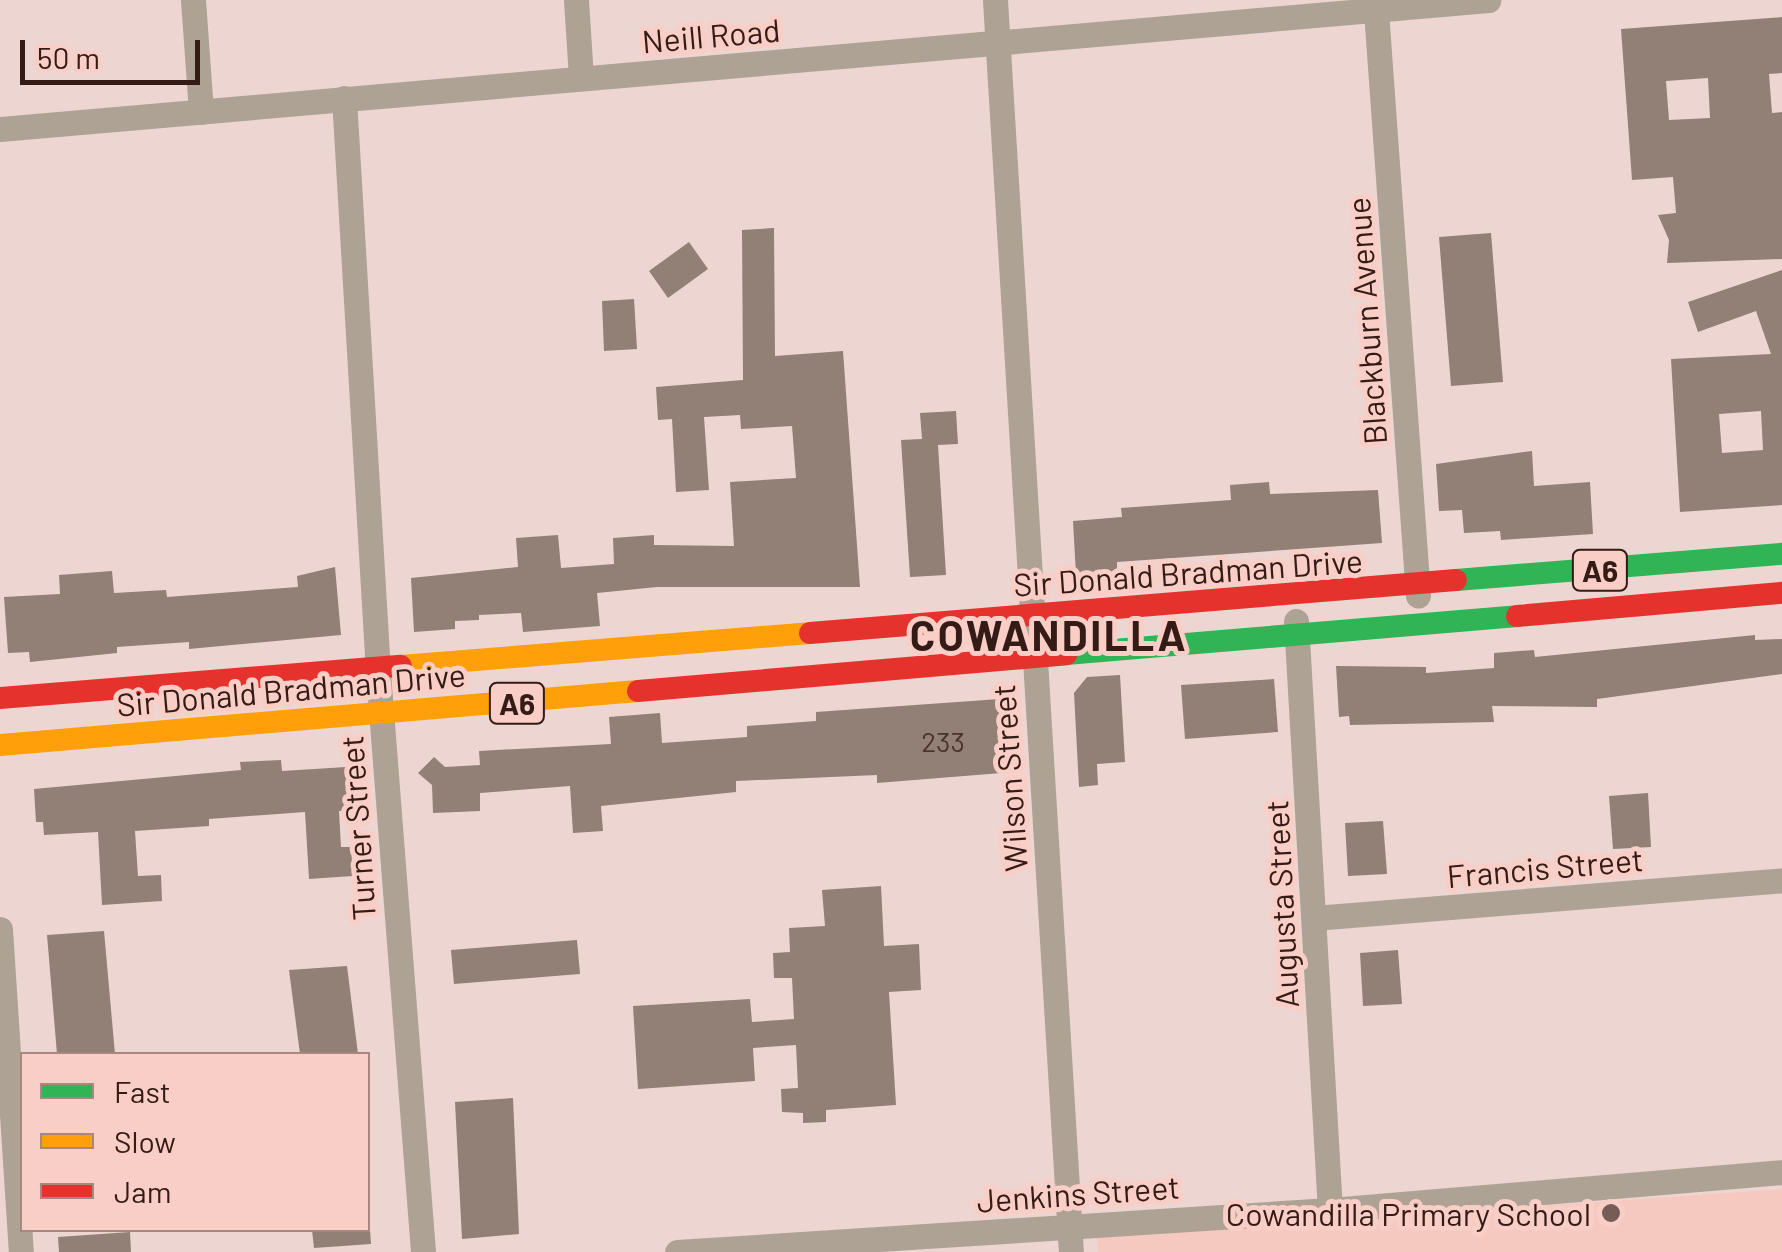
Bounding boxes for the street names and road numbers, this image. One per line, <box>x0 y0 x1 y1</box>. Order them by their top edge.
street label: Neill Road <box>640 10 782 60</box>
street label: Blackburn Avenue <box>1338 196 1394 446</box>
street label: Sir Donald Bradman Drive <box>1012 541 1364 603</box>
road number: A6 <box>1570 545 1630 595</box>
street label: Sir Donald Bradman Drive <box>115 655 467 723</box>
road number: A6 <box>487 678 547 728</box>
street label: Wilson Street <box>983 683 1035 873</box>
street label: Turner Street <box>331 734 383 922</box>
street label: Augusta Street <box>1256 799 1306 1009</box>
street label: Francis Street <box>1445 839 1645 895</box>
street label: Jenkins Street <box>975 1167 1181 1219</box>

